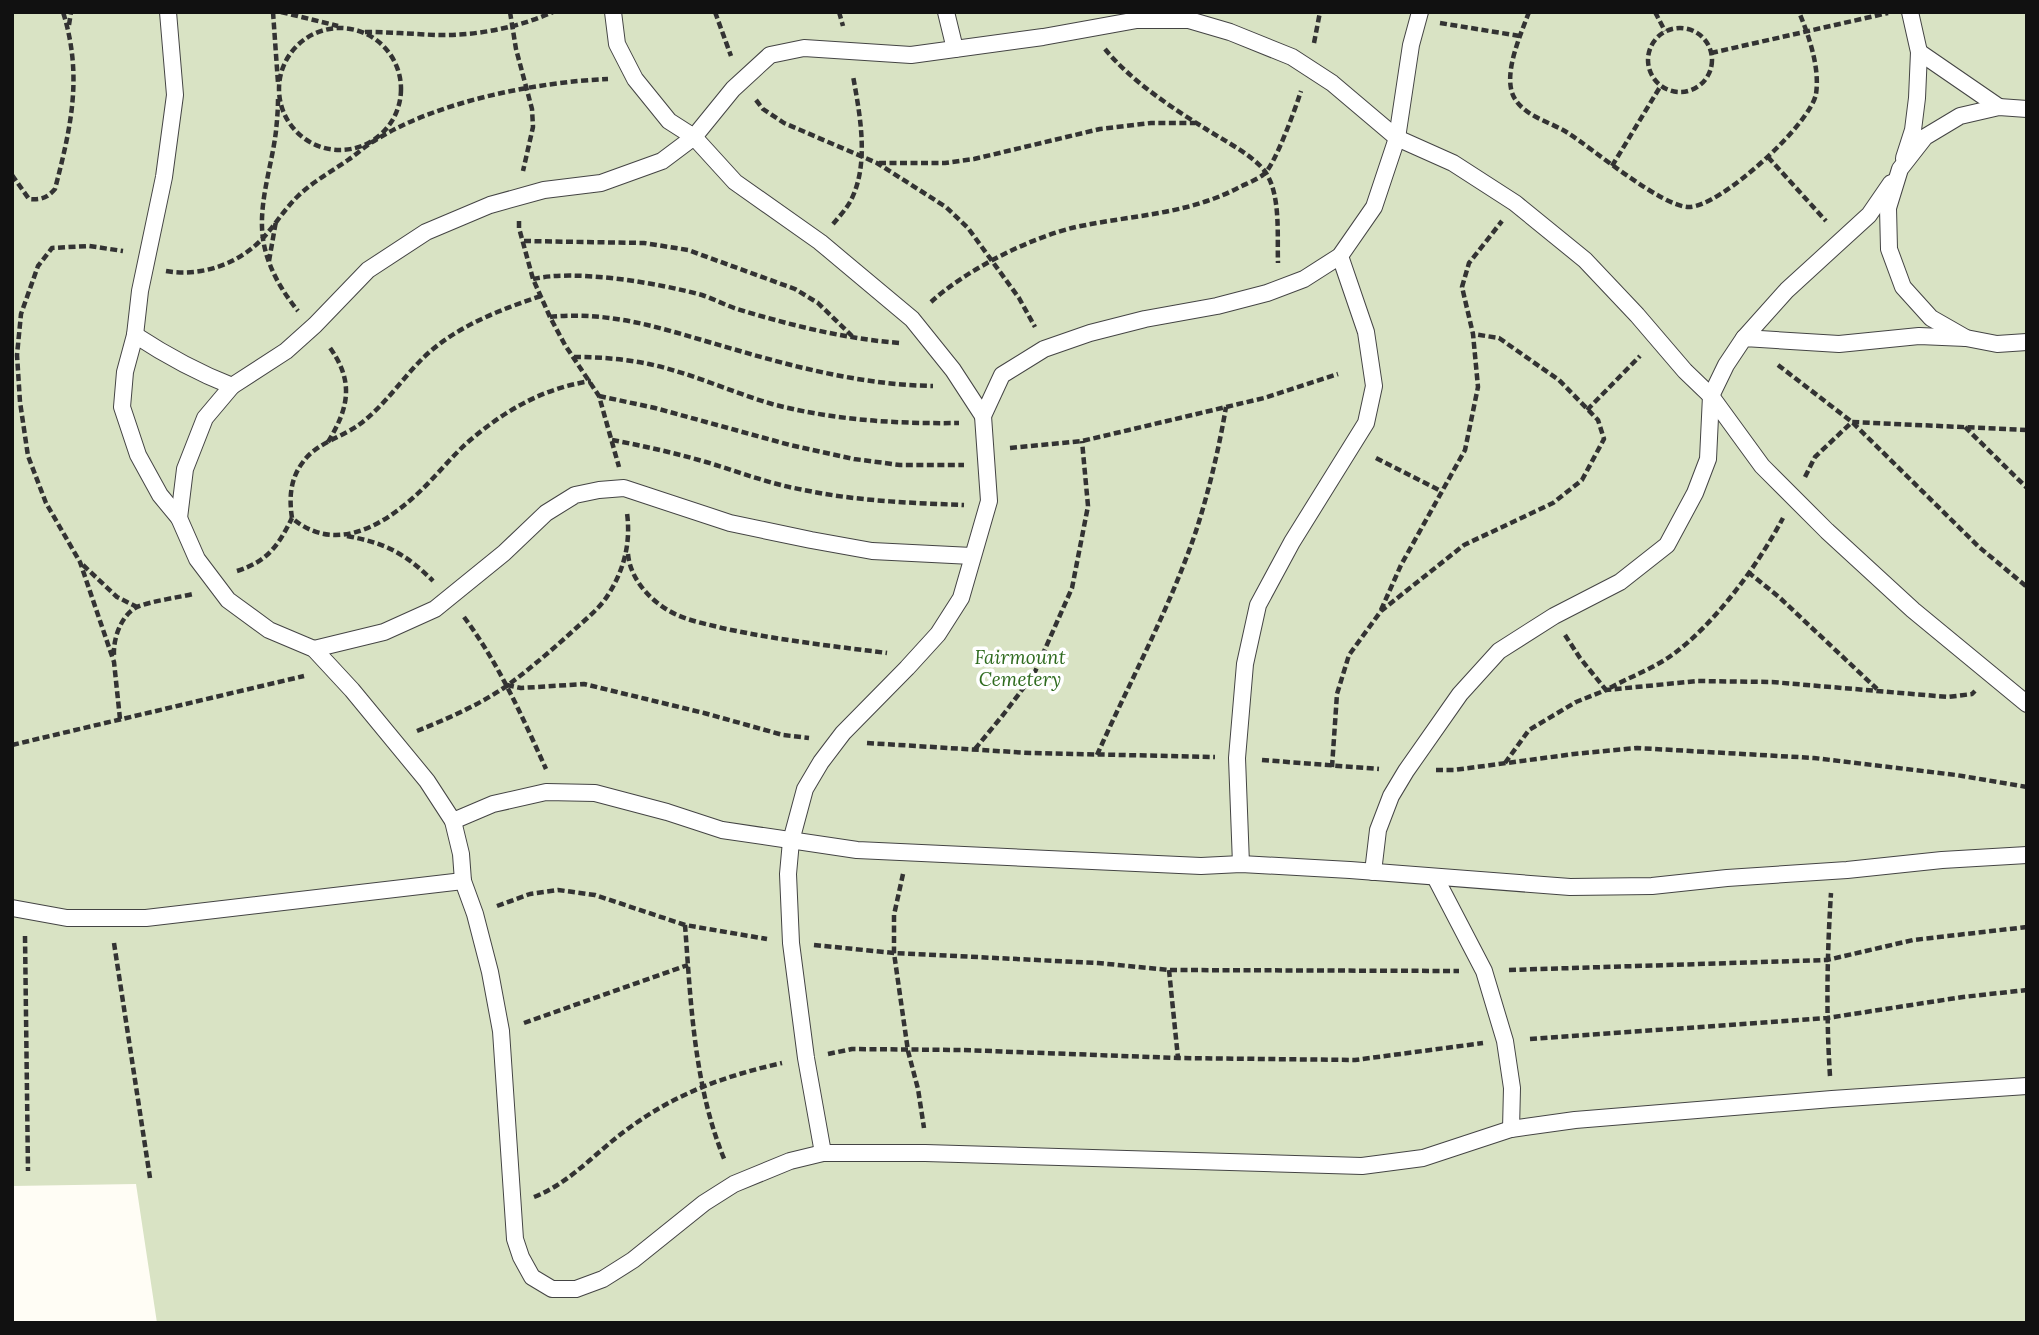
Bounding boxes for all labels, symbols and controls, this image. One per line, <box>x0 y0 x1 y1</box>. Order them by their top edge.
park label: Fairmount Cemetery <box>974 645 1066 691</box>

